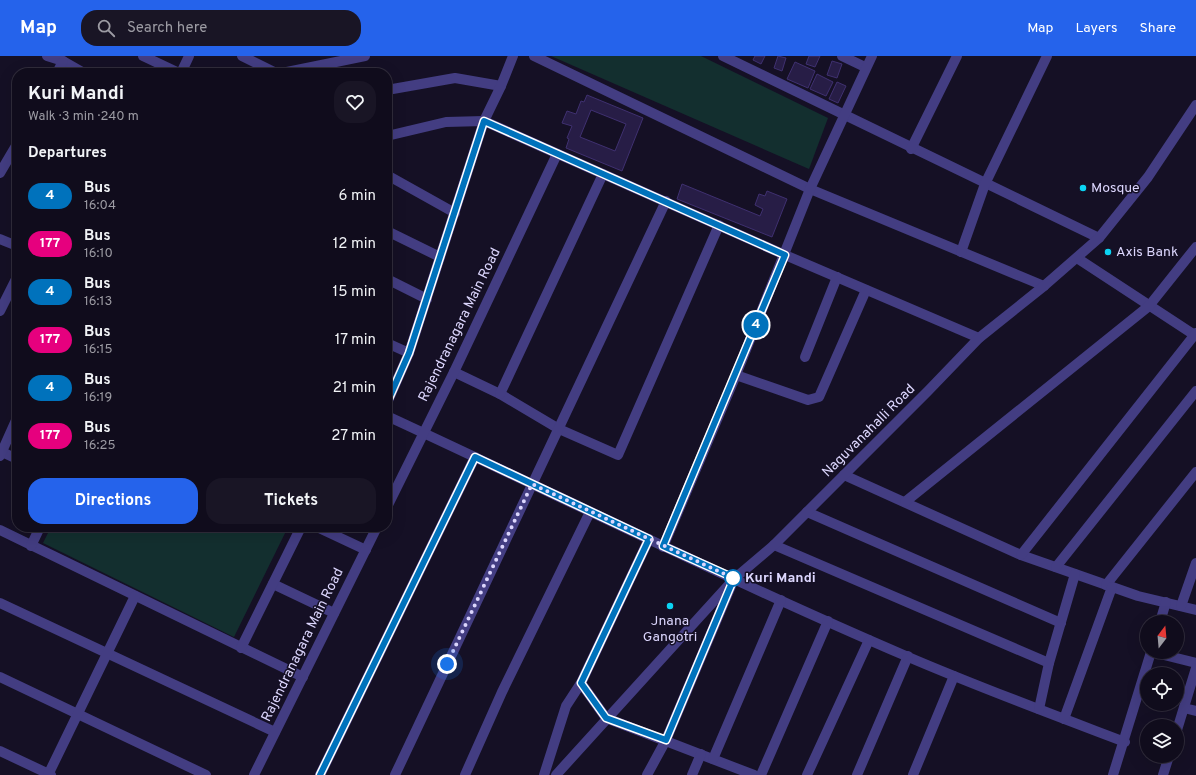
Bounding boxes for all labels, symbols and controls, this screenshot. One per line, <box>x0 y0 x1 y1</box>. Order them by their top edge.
search box <box>81 10 361 46</box>
text: Map <box>20 16 57 40</box>
icon: search <box>95 17 117 39</box>
text: Search here <box>127 19 207 38</box>
text: Map <box>1027 20 1053 37</box>
text: Layers <box>1075 20 1117 37</box>
text: Share <box>1139 20 1176 37</box>
button: heart <box>334 81 376 123</box>
text: Kuri Mandi <box>28 82 124 106</box>
text: Walk · 3 min · 240 m <box>28 109 139 125</box>
text: Departures <box>28 144 107 163</box>
text: Bus <box>84 179 111 198</box>
place label: Mosque <box>1091 180 1140 197</box>
marker: Mosque <box>1078 183 1088 193</box>
text: 4 <box>46 187 55 204</box>
text: 6 min <box>339 187 376 206</box>
text: 16:04 <box>84 198 116 214</box>
text: Bus <box>84 227 111 246</box>
text: 177 <box>40 235 60 252</box>
text: 12 min <box>333 235 376 254</box>
place label: Axis Bank <box>1116 244 1178 261</box>
street label: Rajendranagara Main Road <box>415 245 505 405</box>
text: 16:10 <box>84 246 113 262</box>
marker: Axis Bank <box>1103 247 1113 257</box>
text: Bus <box>84 275 111 294</box>
text: 4 <box>46 283 55 300</box>
text: 15 min <box>333 283 376 302</box>
text: 16:13 <box>84 294 112 310</box>
line badge: 4 <box>743 312 769 338</box>
text: 4 <box>752 316 761 333</box>
text: Bus <box>84 323 111 342</box>
text: 177 <box>40 331 60 348</box>
text: 17 min <box>335 331 376 350</box>
text: 16:15 <box>84 342 112 358</box>
text: Bus <box>84 371 111 390</box>
text: 4 <box>46 379 55 396</box>
text: 21 min <box>333 379 376 398</box>
street label: Naguvanahalli Road <box>819 381 919 481</box>
text: 16:19 <box>84 390 112 406</box>
text: Bus <box>84 419 111 438</box>
text: 177 <box>40 427 60 444</box>
text: 27 min <box>331 427 376 446</box>
text: 16:25 <box>84 438 116 454</box>
button: Directions <box>28 478 198 524</box>
button: Tickets <box>206 478 376 524</box>
street label: Rajendranagara Main Road <box>258 565 348 725</box>
marker: Kuri Mandi <box>724 569 742 587</box>
place label: Kuri Mandi <box>745 570 816 587</box>
marker: Jnana Gangotri <box>665 601 675 611</box>
place label: Jnana Gangotri <box>643 613 697 646</box>
north arrow <box>1140 615 1184 659</box>
map controls <box>1140 615 1184 763</box>
your location <box>437 654 457 674</box>
button: locate <box>1140 667 1184 711</box>
button: layers <box>1140 719 1184 763</box>

